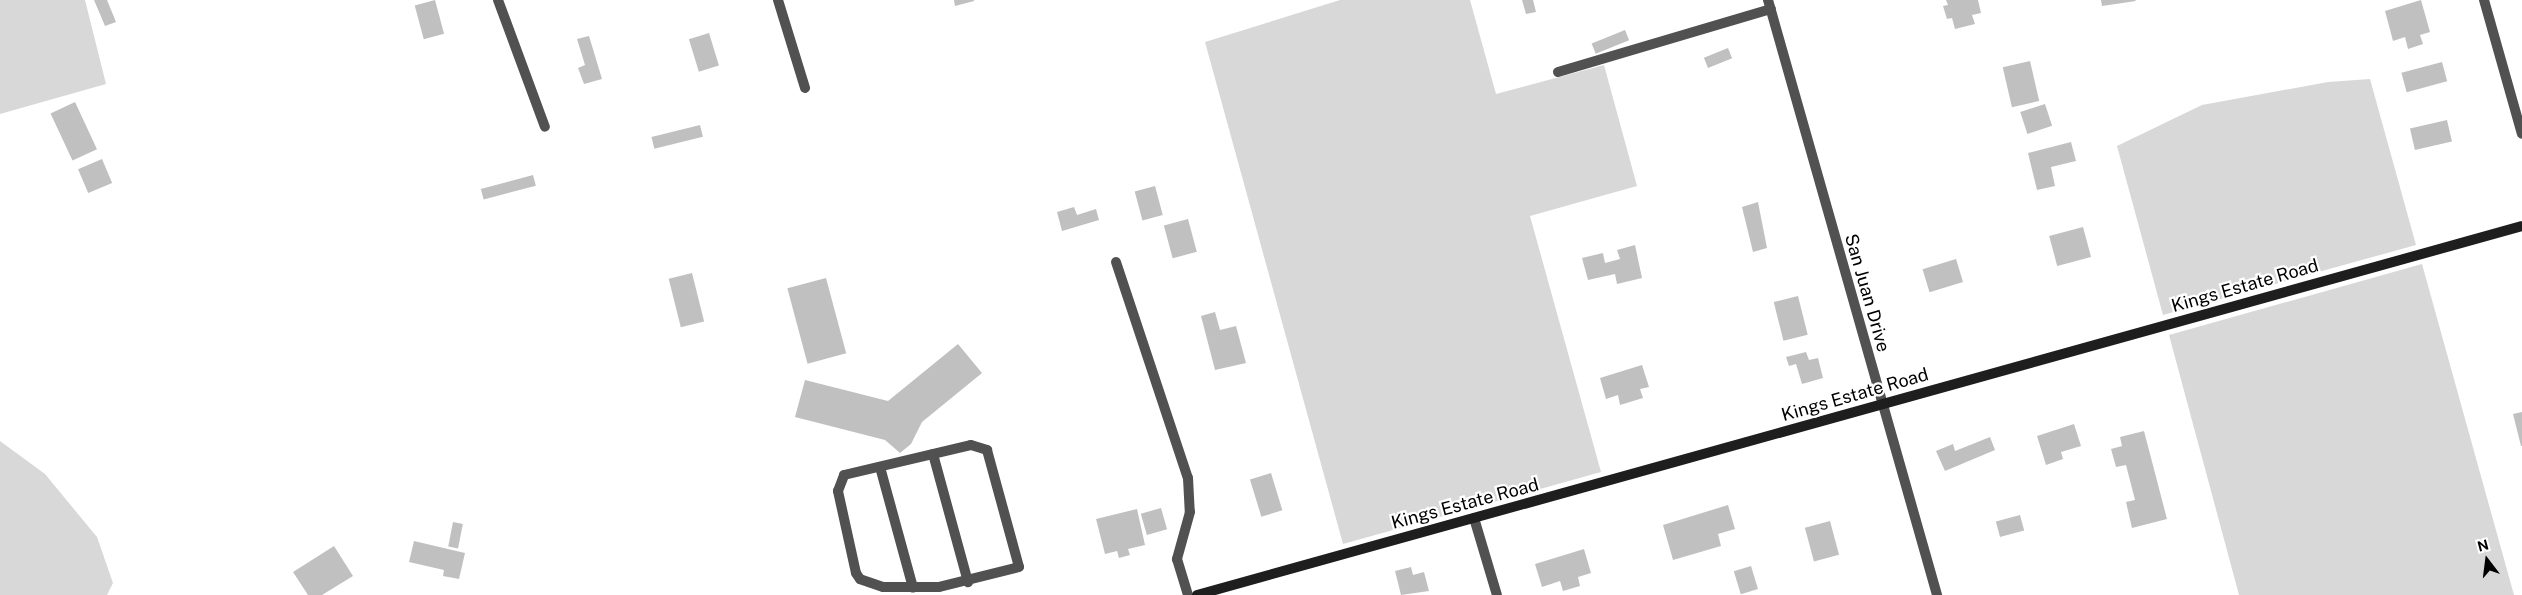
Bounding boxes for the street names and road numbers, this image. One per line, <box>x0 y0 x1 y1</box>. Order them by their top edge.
street label: San Juan Drive <box>1840 231 1894 355</box>
street label: Kings Estate Road <box>2169 255 2321 317</box>
street label: Kings Estate Road <box>1779 364 1931 426</box>
street label: Kings Estate Road <box>1389 474 1541 534</box>

